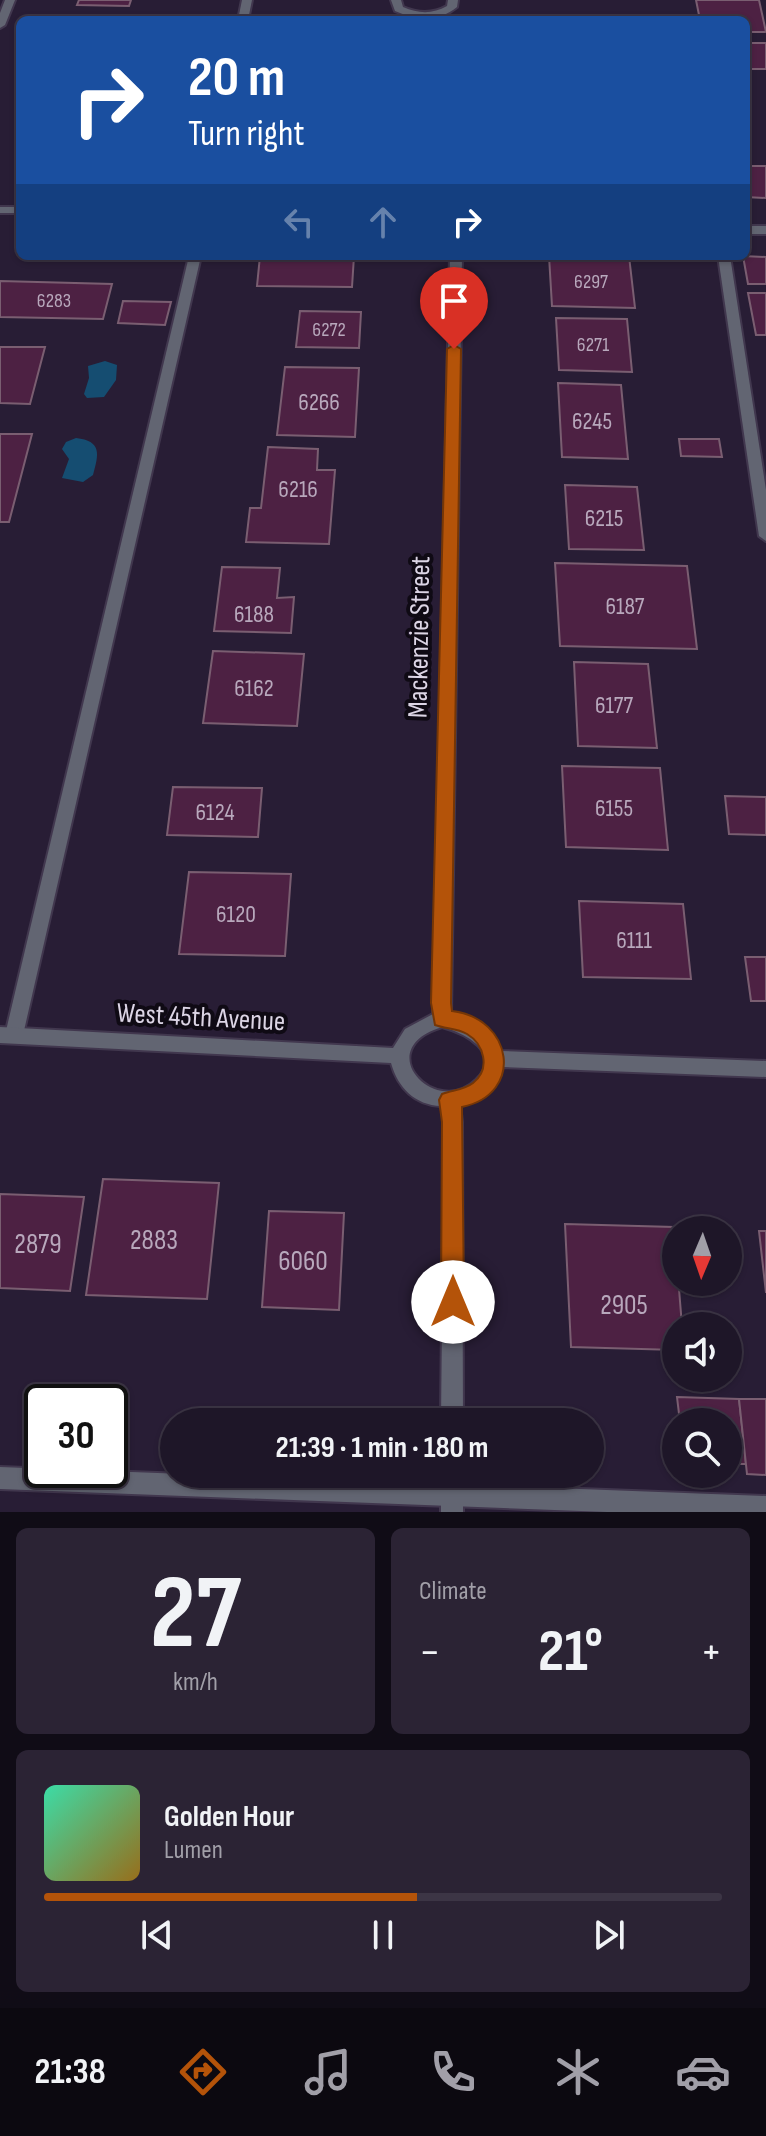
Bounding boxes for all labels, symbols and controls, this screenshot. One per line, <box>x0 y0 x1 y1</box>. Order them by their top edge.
text: 20 m <box>188 45 285 112</box>
icon: right <box>56 48 160 152</box>
text: Turn right <box>188 113 305 156</box>
icon: left <box>277 200 321 244</box>
icon: ahead <box>361 200 405 244</box>
icon: right <box>445 200 489 244</box>
pin <box>420 267 488 349</box>
house number: 6297 <box>574 270 608 294</box>
icon: arrive <box>432 279 476 323</box>
house number: 6283 <box>37 289 71 313</box>
house number: 6272 <box>312 318 346 342</box>
house number: 6271 <box>577 333 609 357</box>
house number: 6266 <box>298 388 340 417</box>
house number: 6245 <box>572 407 612 436</box>
house number: 6216 <box>278 475 318 504</box>
house number: 6215 <box>585 504 623 533</box>
street label: Mackenzie Street <box>402 556 437 718</box>
house number: 6187 <box>606 592 645 621</box>
house number: 6188 <box>234 600 274 629</box>
house number: 6162 <box>234 674 274 703</box>
house number: 6177 <box>595 691 633 720</box>
house number: 6155 <box>595 794 633 823</box>
house number: 6124 <box>196 798 234 827</box>
house number: 6120 <box>216 900 256 929</box>
house number: 6111 <box>616 926 652 955</box>
street label: West 45th Avenue <box>116 997 286 1038</box>
north arrow <box>662 1216 742 1296</box>
map controls <box>662 1216 742 1488</box>
house number: 2883 <box>130 1224 178 1257</box>
house number: 2879 <box>14 1228 62 1261</box>
house number: 6060 <box>278 1245 328 1278</box>
position arrow <box>411 1260 495 1344</box>
house number: 2905 <box>600 1289 648 1322</box>
button: sound <box>662 1312 742 1392</box>
speed limit sign: 30 <box>24 1384 128 1488</box>
button: search <box>662 1408 742 1488</box>
text: 21:39 · 1 min · 180 m <box>276 1430 488 1466</box>
text: 27 <box>150 1552 241 1677</box>
text: Climate <box>419 1576 487 1607</box>
text: 21° <box>538 1616 603 1688</box>
text: − <box>419 1626 441 1679</box>
text: + <box>700 1626 722 1679</box>
text: km/h <box>173 1667 218 1698</box>
text: Golden Hour <box>164 1799 294 1835</box>
text: Lumen <box>164 1835 223 1866</box>
icon: previous <box>135 1913 179 1957</box>
icon: pause <box>361 1913 405 1957</box>
icon: next <box>587 1913 631 1957</box>
icon: directions <box>175 2044 231 2100</box>
icon: music <box>300 2044 356 2100</box>
icon: phone <box>425 2044 481 2100</box>
icon: climate <box>550 2044 606 2100</box>
icon: car <box>675 2044 731 2100</box>
text: 21:38 <box>35 2051 106 2094</box>

